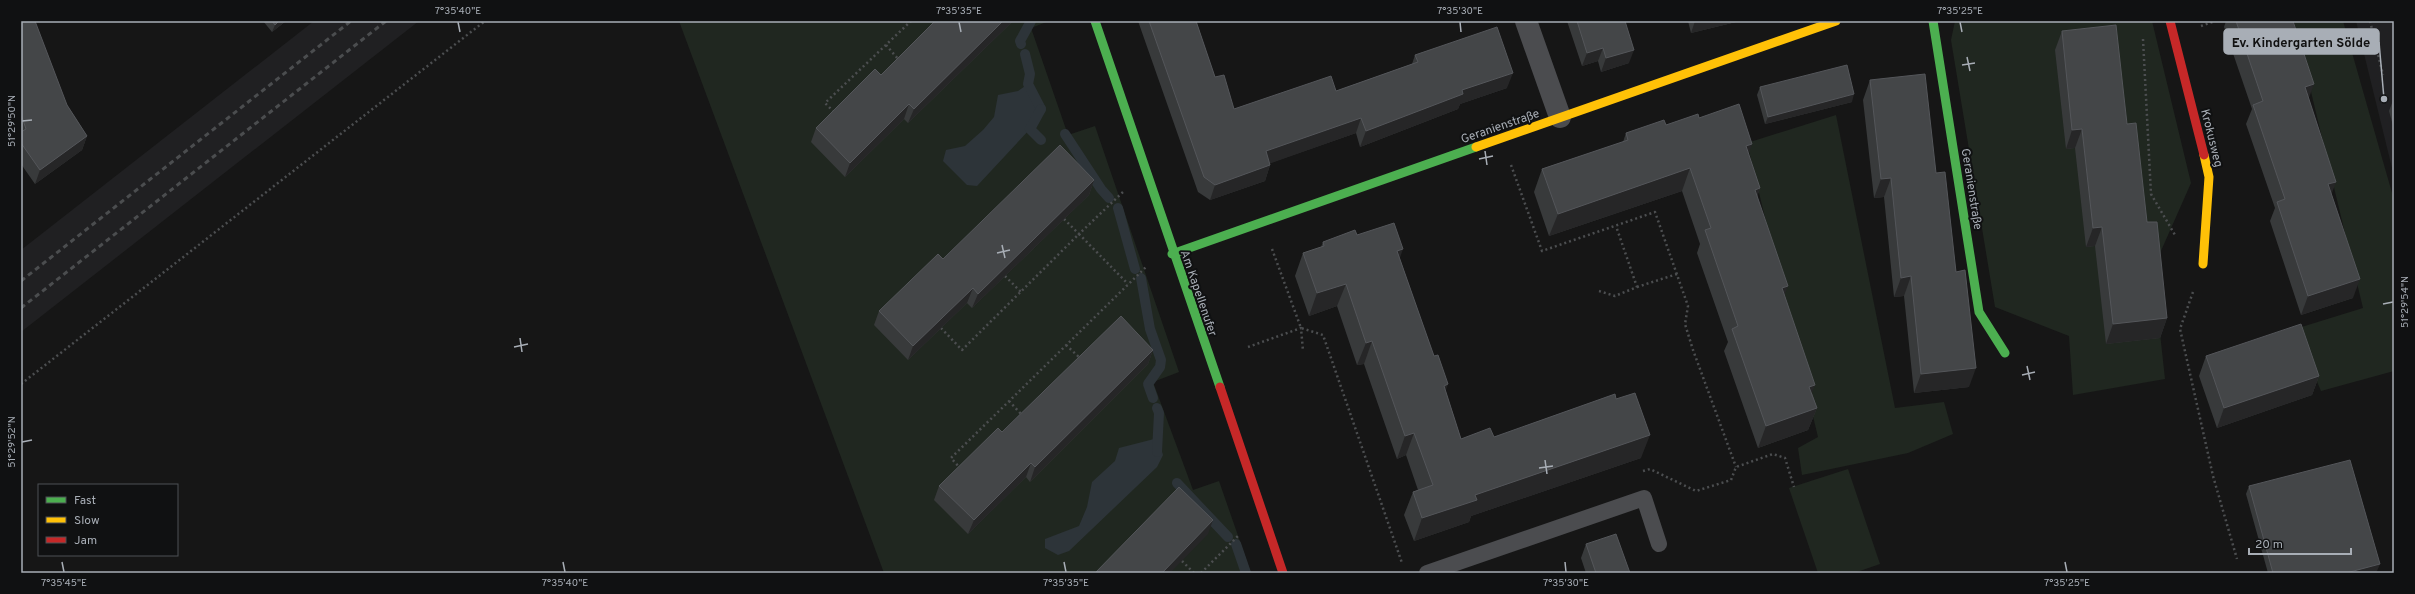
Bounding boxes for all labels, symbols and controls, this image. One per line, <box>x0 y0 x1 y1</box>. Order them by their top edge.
text: 7°35'40"E <box>435 5 481 18</box>
text: 7°35'35"E <box>936 5 982 18</box>
text: 7°35'30"E <box>1437 5 1483 18</box>
text: 7°35'25"E <box>1937 5 1983 18</box>
callout: Ev. Kindergarten Sölde <box>2224 29 2379 54</box>
text: Ev. Kindergarten Sölde <box>2232 36 2370 52</box>
text: 51°29'50"N <box>6 95 19 147</box>
street label: Geranienstraße <box>1459 106 1542 148</box>
street label: Krokusweg <box>2196 108 2226 169</box>
street label: Geranienstraße <box>1957 147 1985 231</box>
street label: Am Kapellenufer <box>1176 248 1220 339</box>
text: 51°29'54"N <box>2399 276 2412 328</box>
text: 51°29'52"N <box>6 416 19 468</box>
legend <box>38 484 178 556</box>
text: Fast <box>74 493 96 509</box>
text: Slow <box>74 513 100 529</box>
scale bar <box>2249 530 2351 556</box>
text: Jam <box>74 533 97 549</box>
text: 20 m <box>2255 537 2283 553</box>
text: 7°35'45"E <box>41 577 87 590</box>
text: 7°35'40"E <box>542 577 588 590</box>
text: 7°35'35"E <box>1043 577 1089 590</box>
text: 7°35'30"E <box>1543 577 1589 590</box>
text: 7°35'25"E <box>2044 577 2090 590</box>

